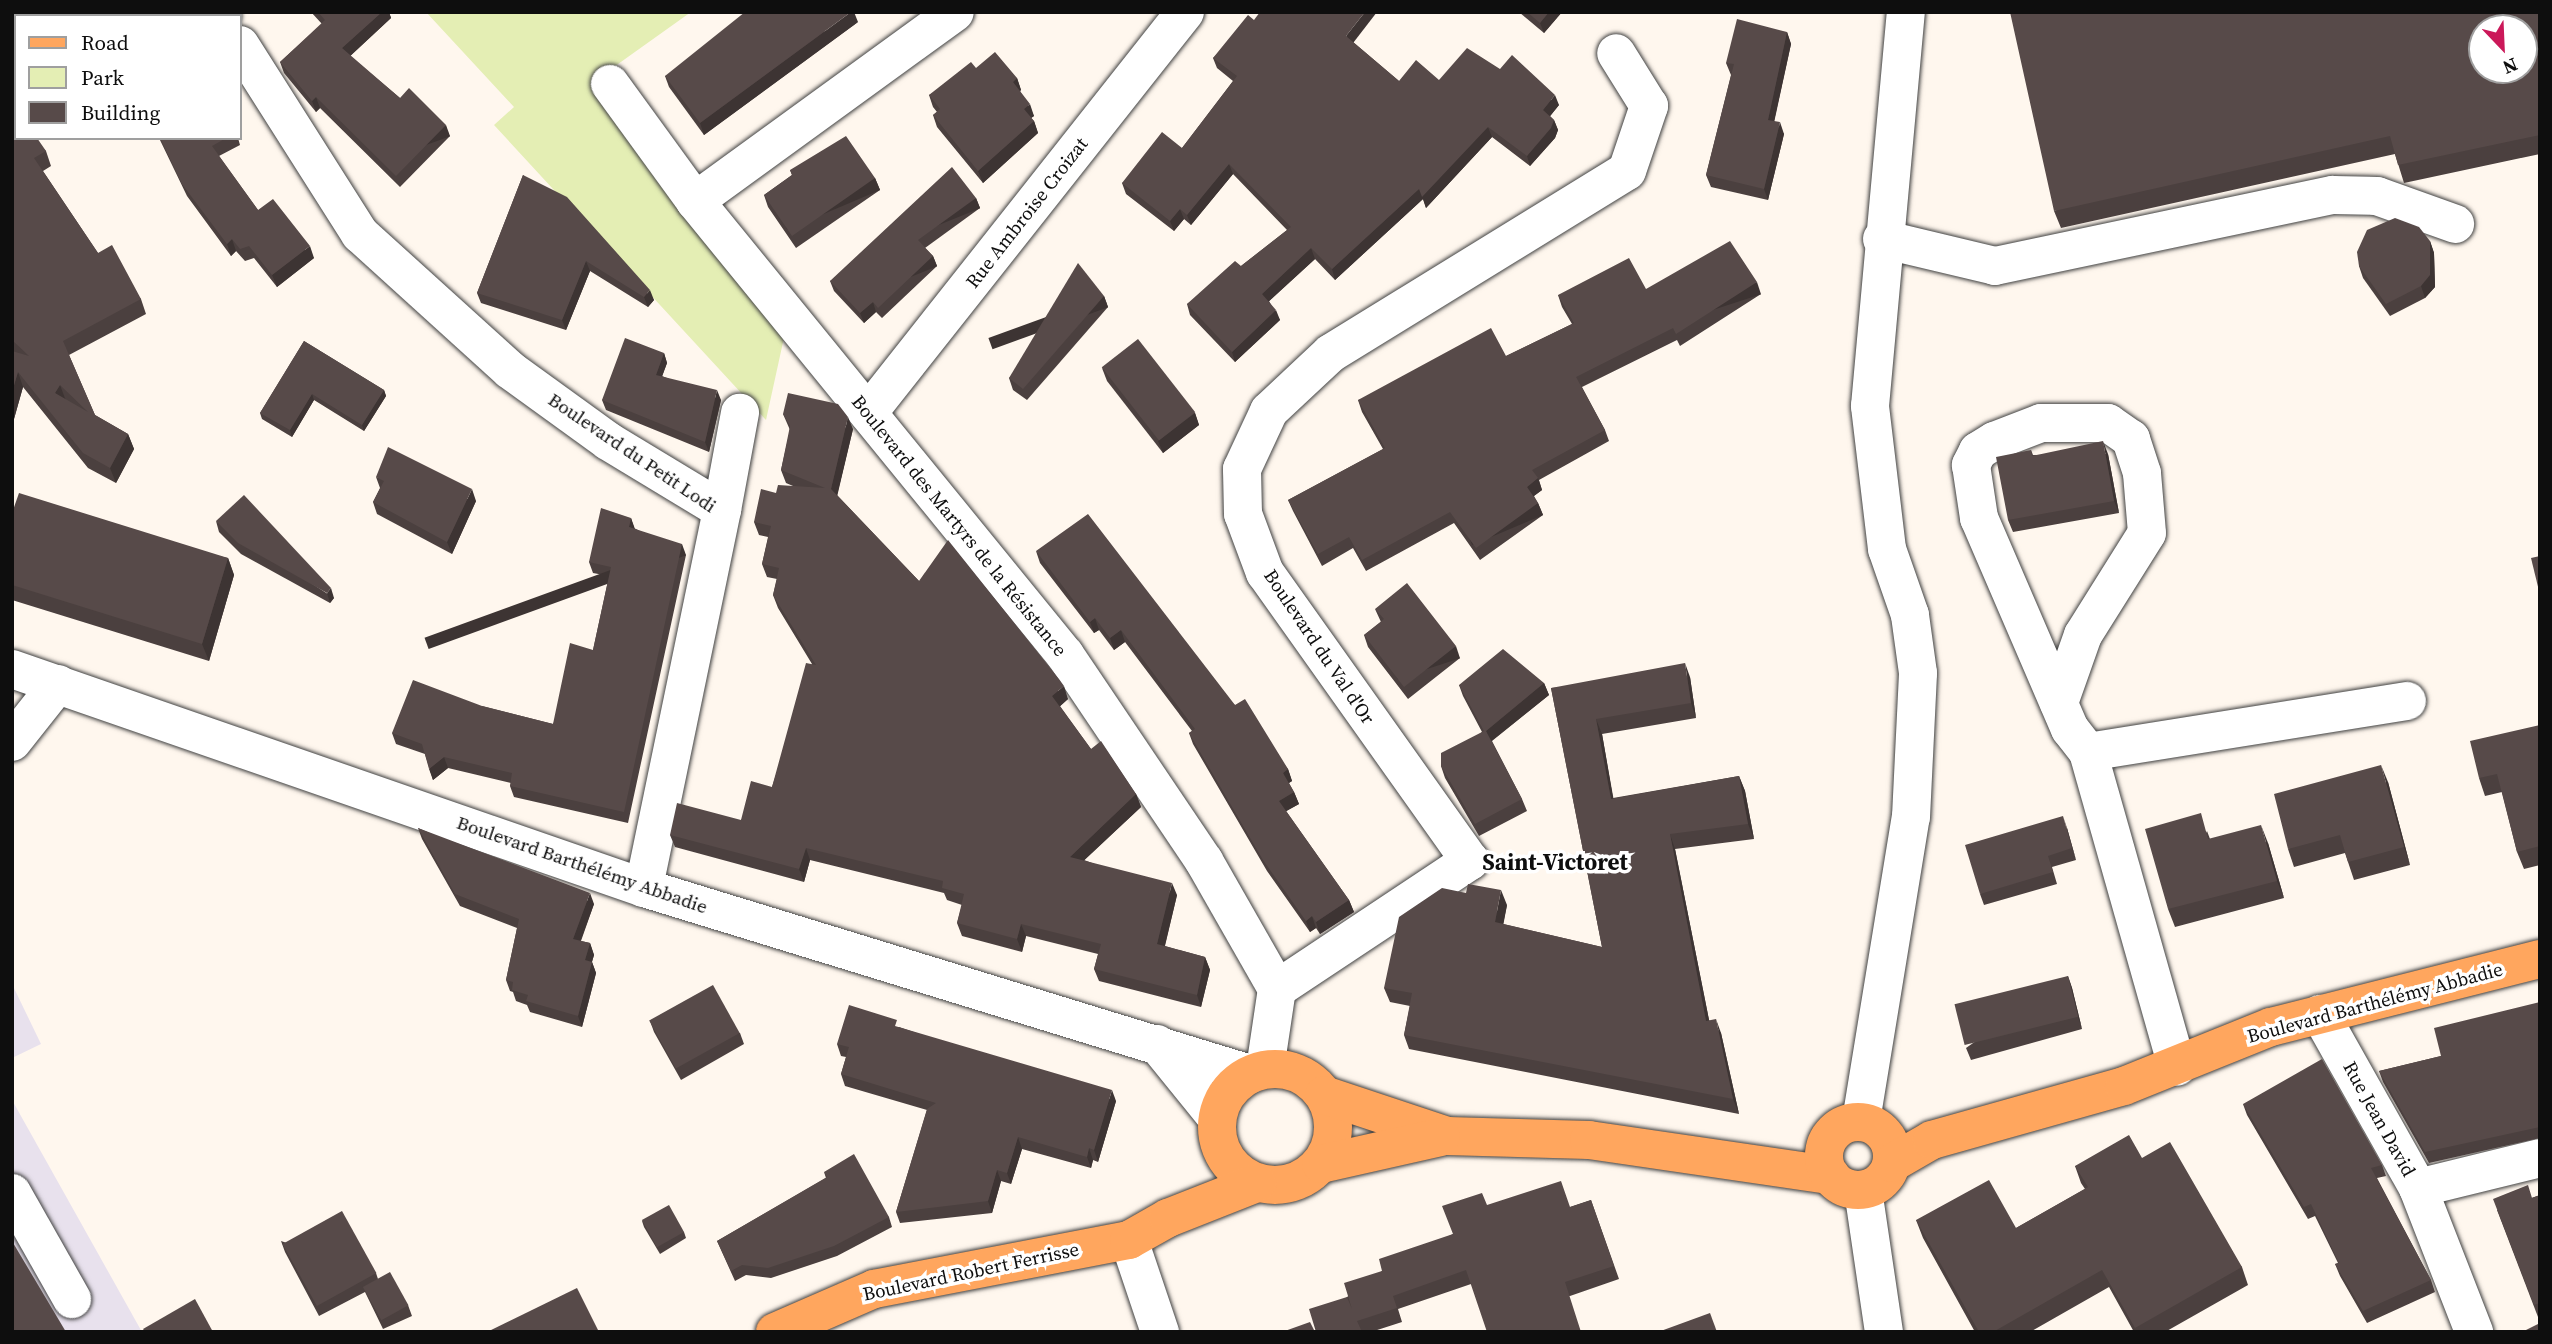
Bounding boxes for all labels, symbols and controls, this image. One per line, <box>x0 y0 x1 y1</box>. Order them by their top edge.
legend <box>14 14 242 140</box>
north arrow <box>2468 14 2538 84</box>
text: Road <box>81 28 129 57</box>
text: N <box>2499 52 2522 81</box>
text: Park <box>81 63 124 92</box>
text: Building <box>81 98 160 127</box>
street label: Rue Ambroise Croizat <box>961 133 1093 293</box>
street label: Boulevard du Petit Lodi <box>544 388 720 518</box>
street label: Boulevard des Martyrs de la Résistance <box>847 391 1071 661</box>
street label: Boulevard du Val d'Or <box>1259 565 1379 729</box>
street label: Boulevard Barthélémy Abbadie <box>454 811 710 919</box>
district label: Saint-Victoret <box>1482 848 1628 876</box>
street label: Boulevard Barthélémy Abbadie <box>2245 958 2505 1048</box>
street label: Rue Jean David <box>2338 1058 2420 1180</box>
street label: Boulevard Robert Ferrisse <box>861 1238 1081 1306</box>

